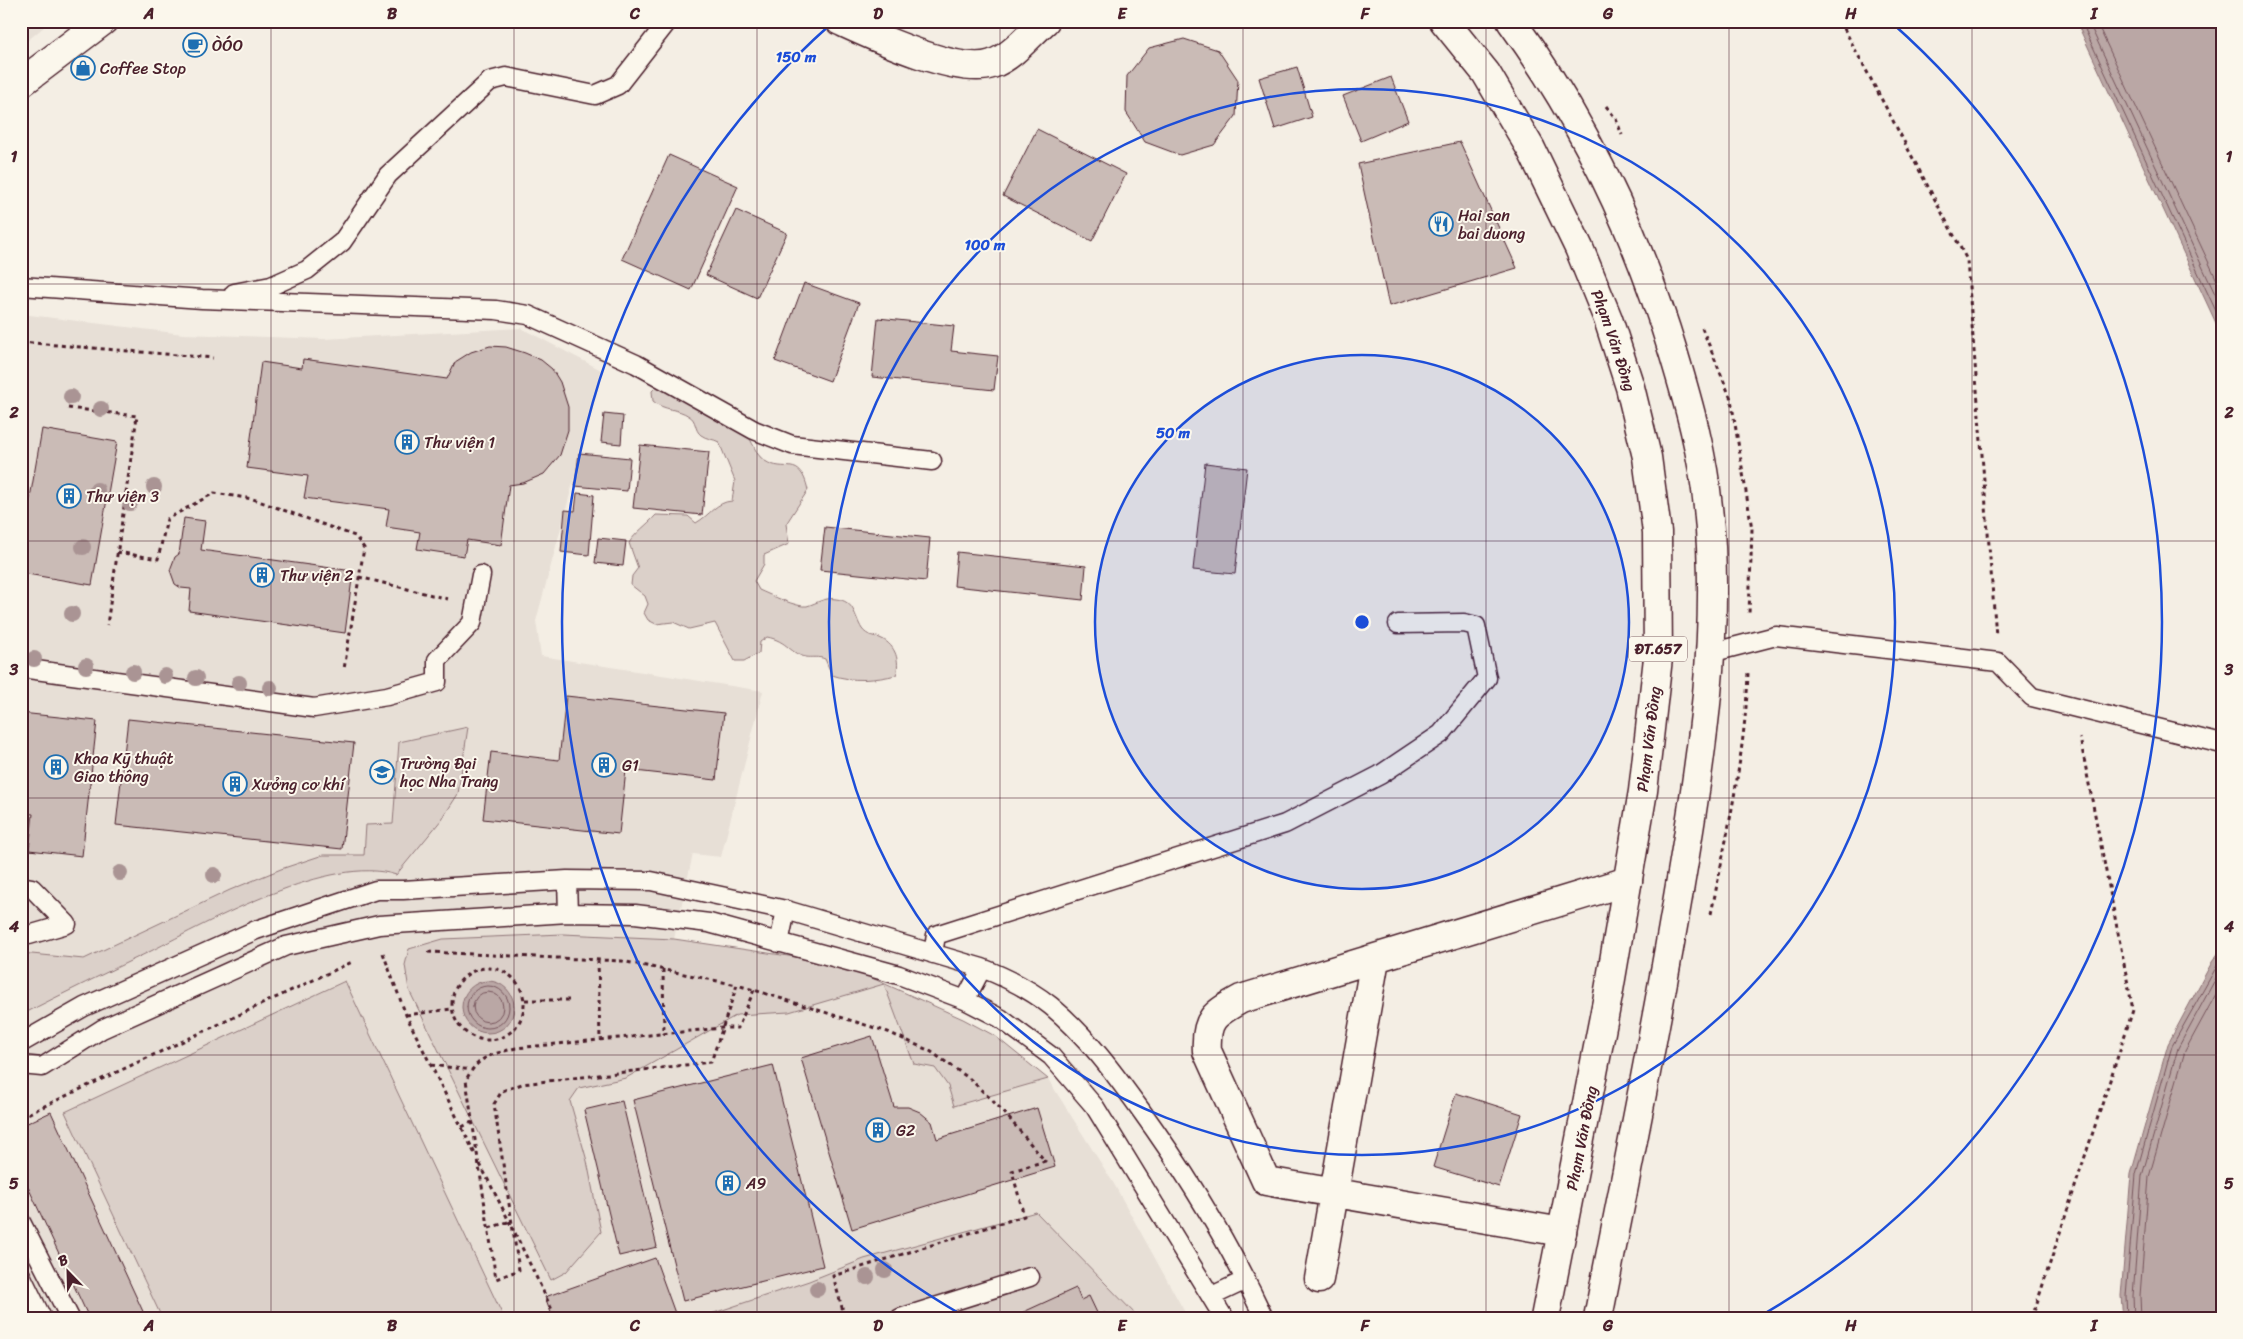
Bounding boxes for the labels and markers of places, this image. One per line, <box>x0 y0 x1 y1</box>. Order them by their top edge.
place label: ÒÓO <box>212 31 243 60</box>
cafe icon: ÒÓO <box>182 32 208 58</box>
place label: Coffee Stop <box>100 54 187 83</box>
shop icon: Coffee Stop <box>70 55 96 81</box>
place label: Hai san bai duong <box>1458 201 1525 248</box>
restaurant icon: Hai san bai duong <box>1428 211 1454 237</box>
place label: Thư viện 1 <box>424 428 495 457</box>
building icon: Thư viện 1 <box>394 429 420 455</box>
place label: Thư viện 3 <box>86 482 159 511</box>
building icon: Thư viện 3 <box>56 483 82 509</box>
place label: Thư viện 2 <box>280 561 354 590</box>
building icon: Thư viện 2 <box>249 562 275 588</box>
centre of rings <box>1353 613 1371 631</box>
place label: Khoa Kỹ thuật Giao thông <box>74 744 174 791</box>
place label: Trường Đại học Nha Trang <box>399 749 499 796</box>
place label: G1 <box>622 751 639 780</box>
building icon: G1 <box>591 752 617 778</box>
building icon: Khoa Kỹ thuật Giao thông <box>43 754 69 780</box>
school or university icon: Trường Đại học Nha Trang <box>369 759 395 785</box>
place label: Xưởng cơ khí <box>251 770 347 799</box>
building icon: Xưởng cơ khí <box>222 771 248 797</box>
place label: G2 <box>896 1116 915 1145</box>
building icon: G2 <box>865 1117 891 1143</box>
place label: A9 <box>745 1169 766 1198</box>
building icon: A9 <box>715 1170 741 1196</box>

